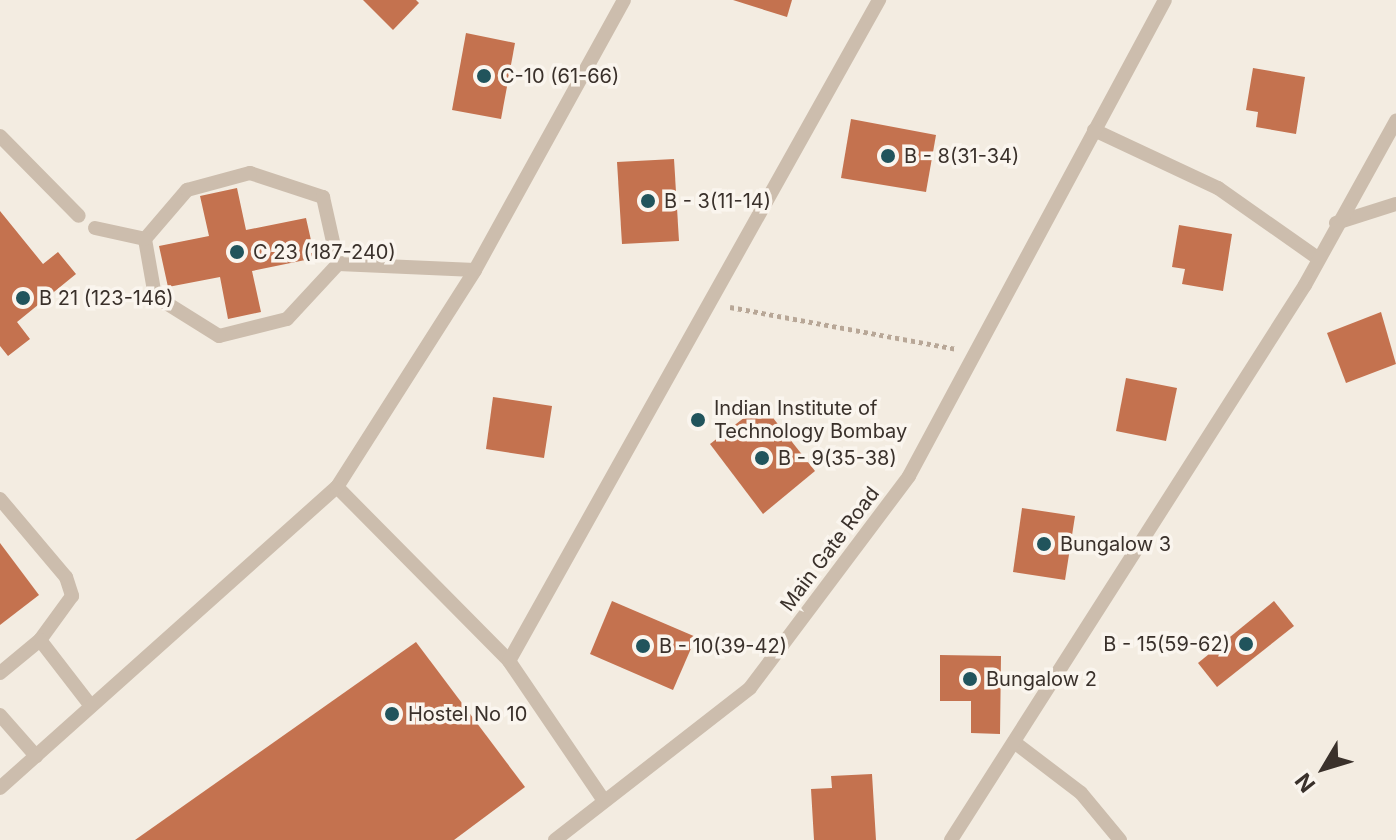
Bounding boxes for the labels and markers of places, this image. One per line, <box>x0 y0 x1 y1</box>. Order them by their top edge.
place label: C-10 (61-66) <box>500 64 619 88</box>
marker: C-10 (61-66) <box>475 67 493 85</box>
place label: B - 8(31-34) <box>904 144 1019 168</box>
marker: B - 8(31-34) <box>879 147 897 165</box>
place label: B - 3(11-14) <box>664 189 771 213</box>
marker: B - 3(11-14) <box>639 192 657 210</box>
place label: C 23 (187-240) <box>253 240 396 264</box>
marker: C 23 (187-240) <box>228 243 246 261</box>
place label: B 21 (123-146) <box>39 286 174 310</box>
marker: B 21 (123-146) <box>14 289 32 307</box>
place label: Indian Institute of Technology Bombay <box>714 396 907 443</box>
marker: Indian Institute of Technology Bombay <box>689 411 707 429</box>
place label: B - 9(35-38) <box>778 446 897 470</box>
marker: B - 9(35-38) <box>753 449 771 467</box>
place label: Bungalow 3 <box>1060 532 1171 556</box>
marker: Bungalow 3 <box>1035 535 1053 553</box>
place label: B - 15(59-62) <box>1103 632 1230 656</box>
place label: B - 10(39-42) <box>659 634 787 658</box>
marker: B - 15(59-62) <box>1237 635 1255 653</box>
marker: B - 10(39-42) <box>634 637 652 655</box>
place label: Bungalow 2 <box>986 667 1097 691</box>
marker: Bungalow 2 <box>961 670 979 688</box>
place label: Hostel No 10 <box>408 702 527 726</box>
marker: Hostel No 10 <box>383 705 401 723</box>

